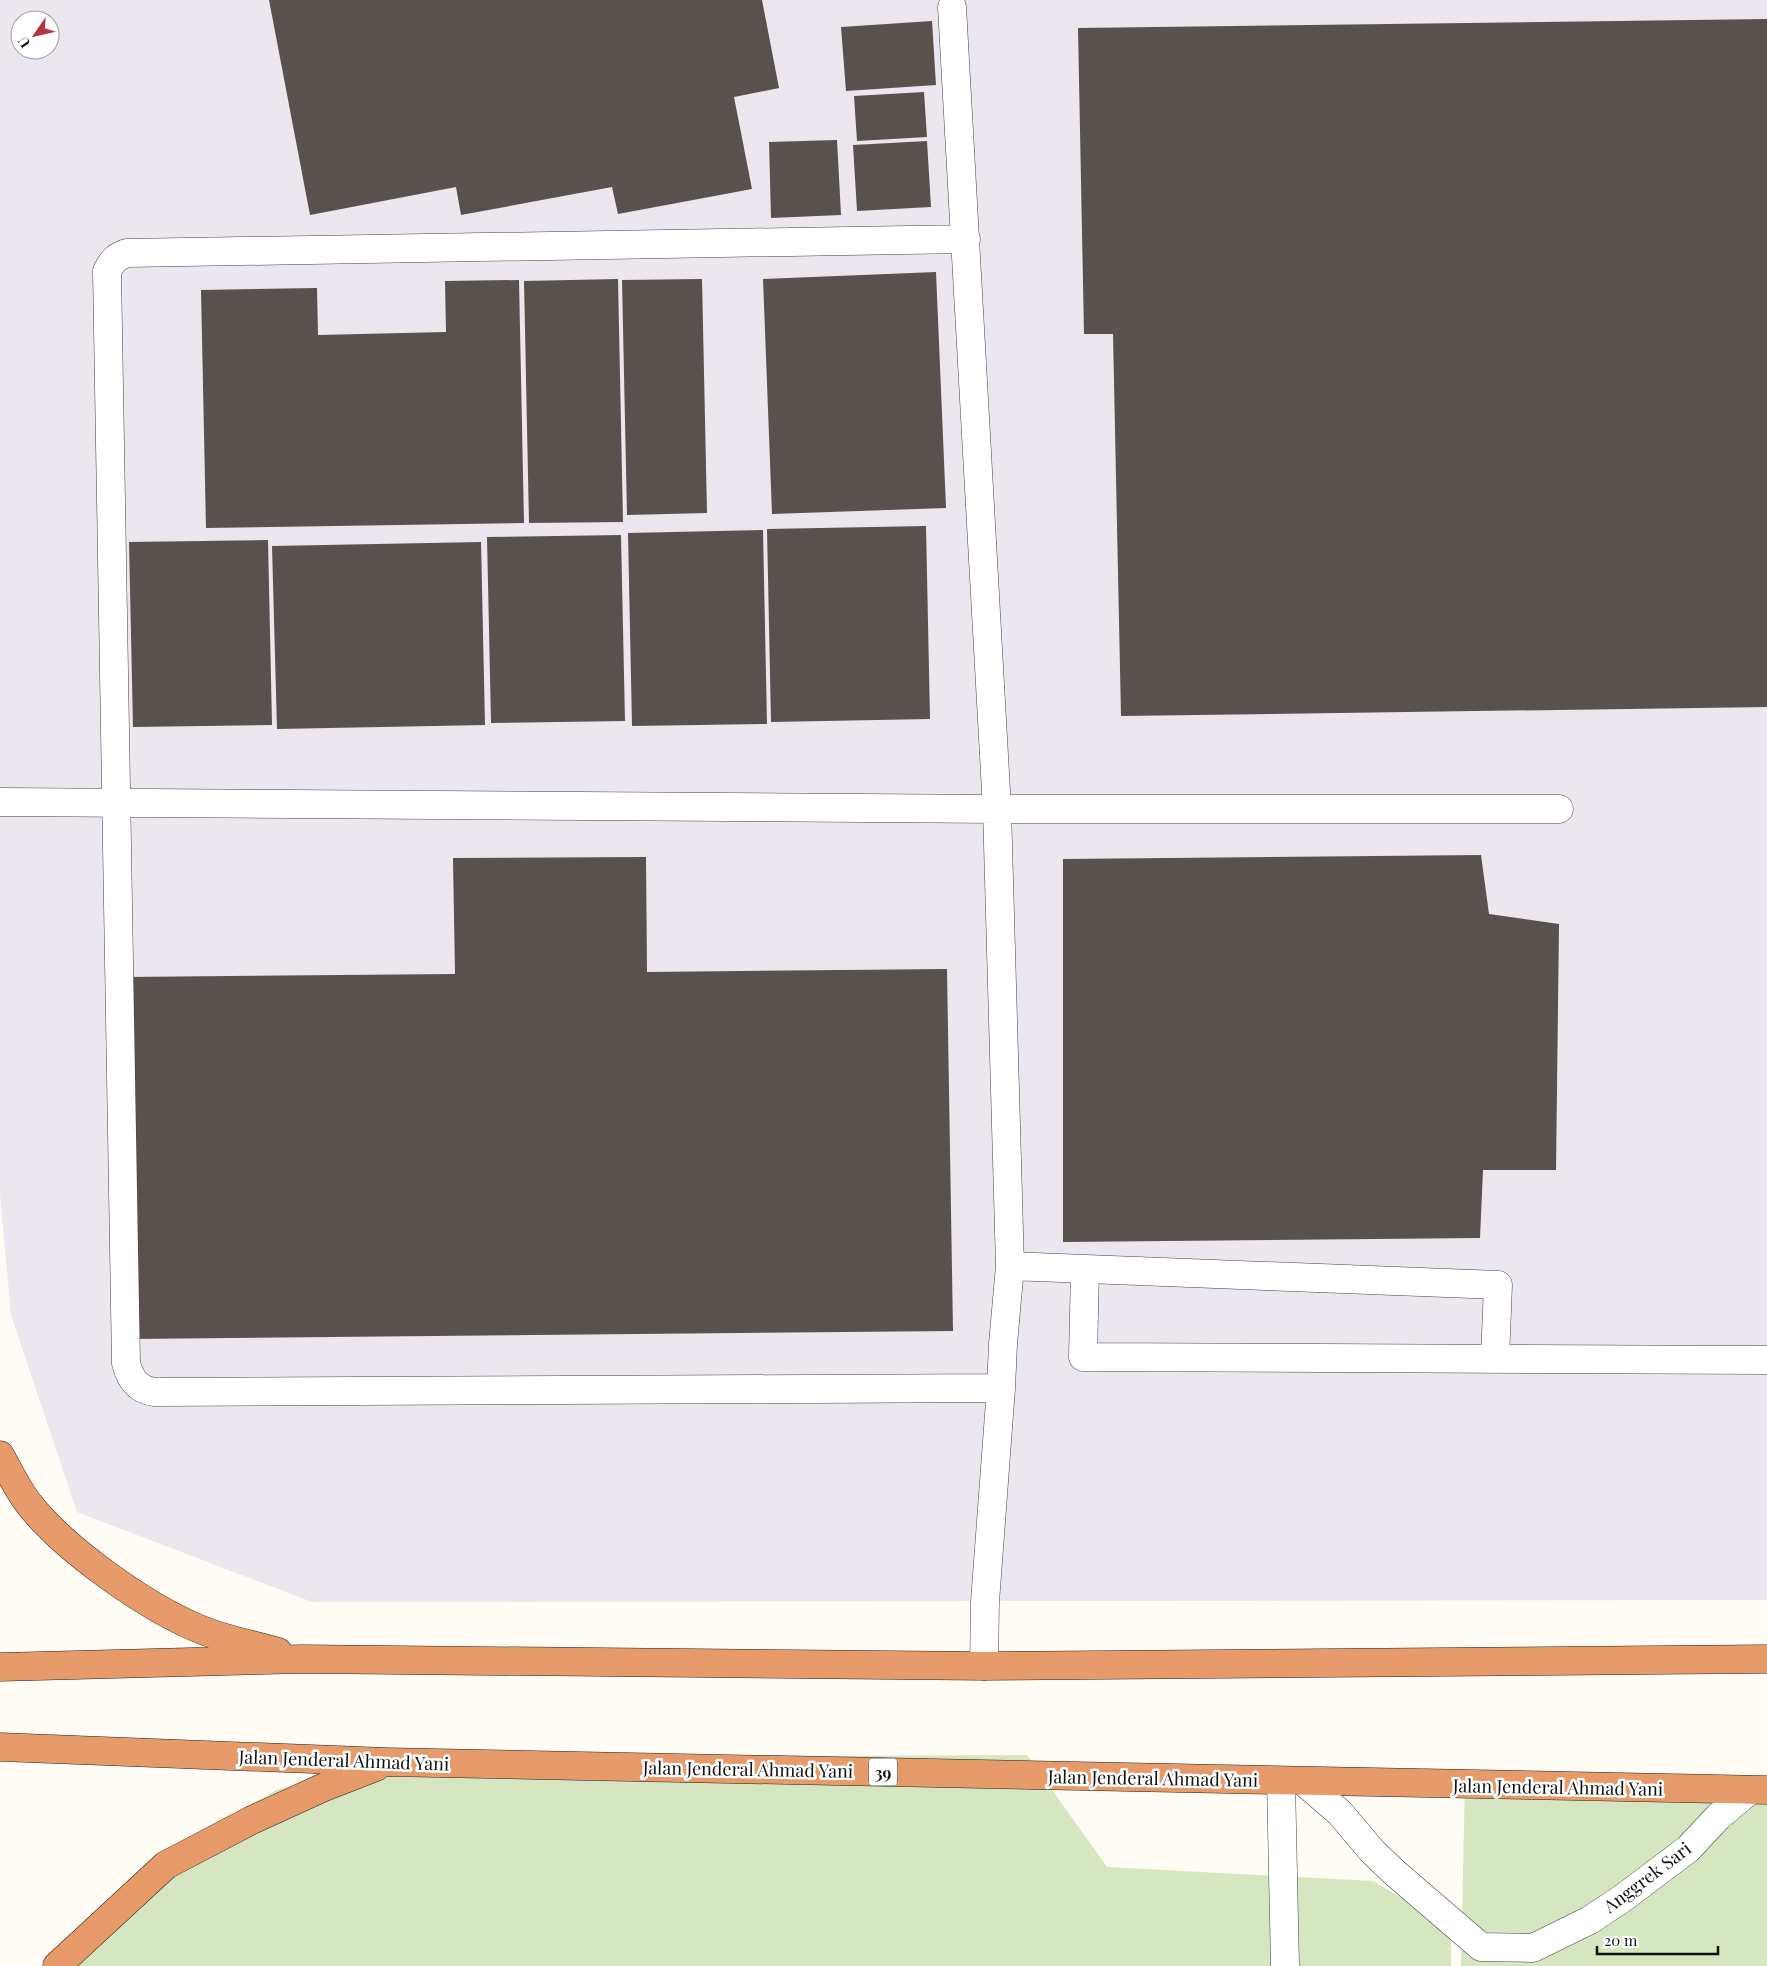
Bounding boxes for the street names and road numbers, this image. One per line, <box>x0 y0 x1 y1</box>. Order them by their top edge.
street label: Jalan Jenderal Ahmad Yani <box>237 1744 450 1776</box>
street label: Jalan Jenderal Ahmad Yani <box>642 1755 853 1783</box>
road number: 39 <box>869 1758 897 1785</box>
street label: Jalan Jenderal Ahmad Yani <box>1047 1764 1258 1792</box>
street label: Jalan Jenderal Ahmad Yani <box>1452 1773 1663 1801</box>
street label: Anggrek Sari <box>1598 1836 1696 1918</box>

